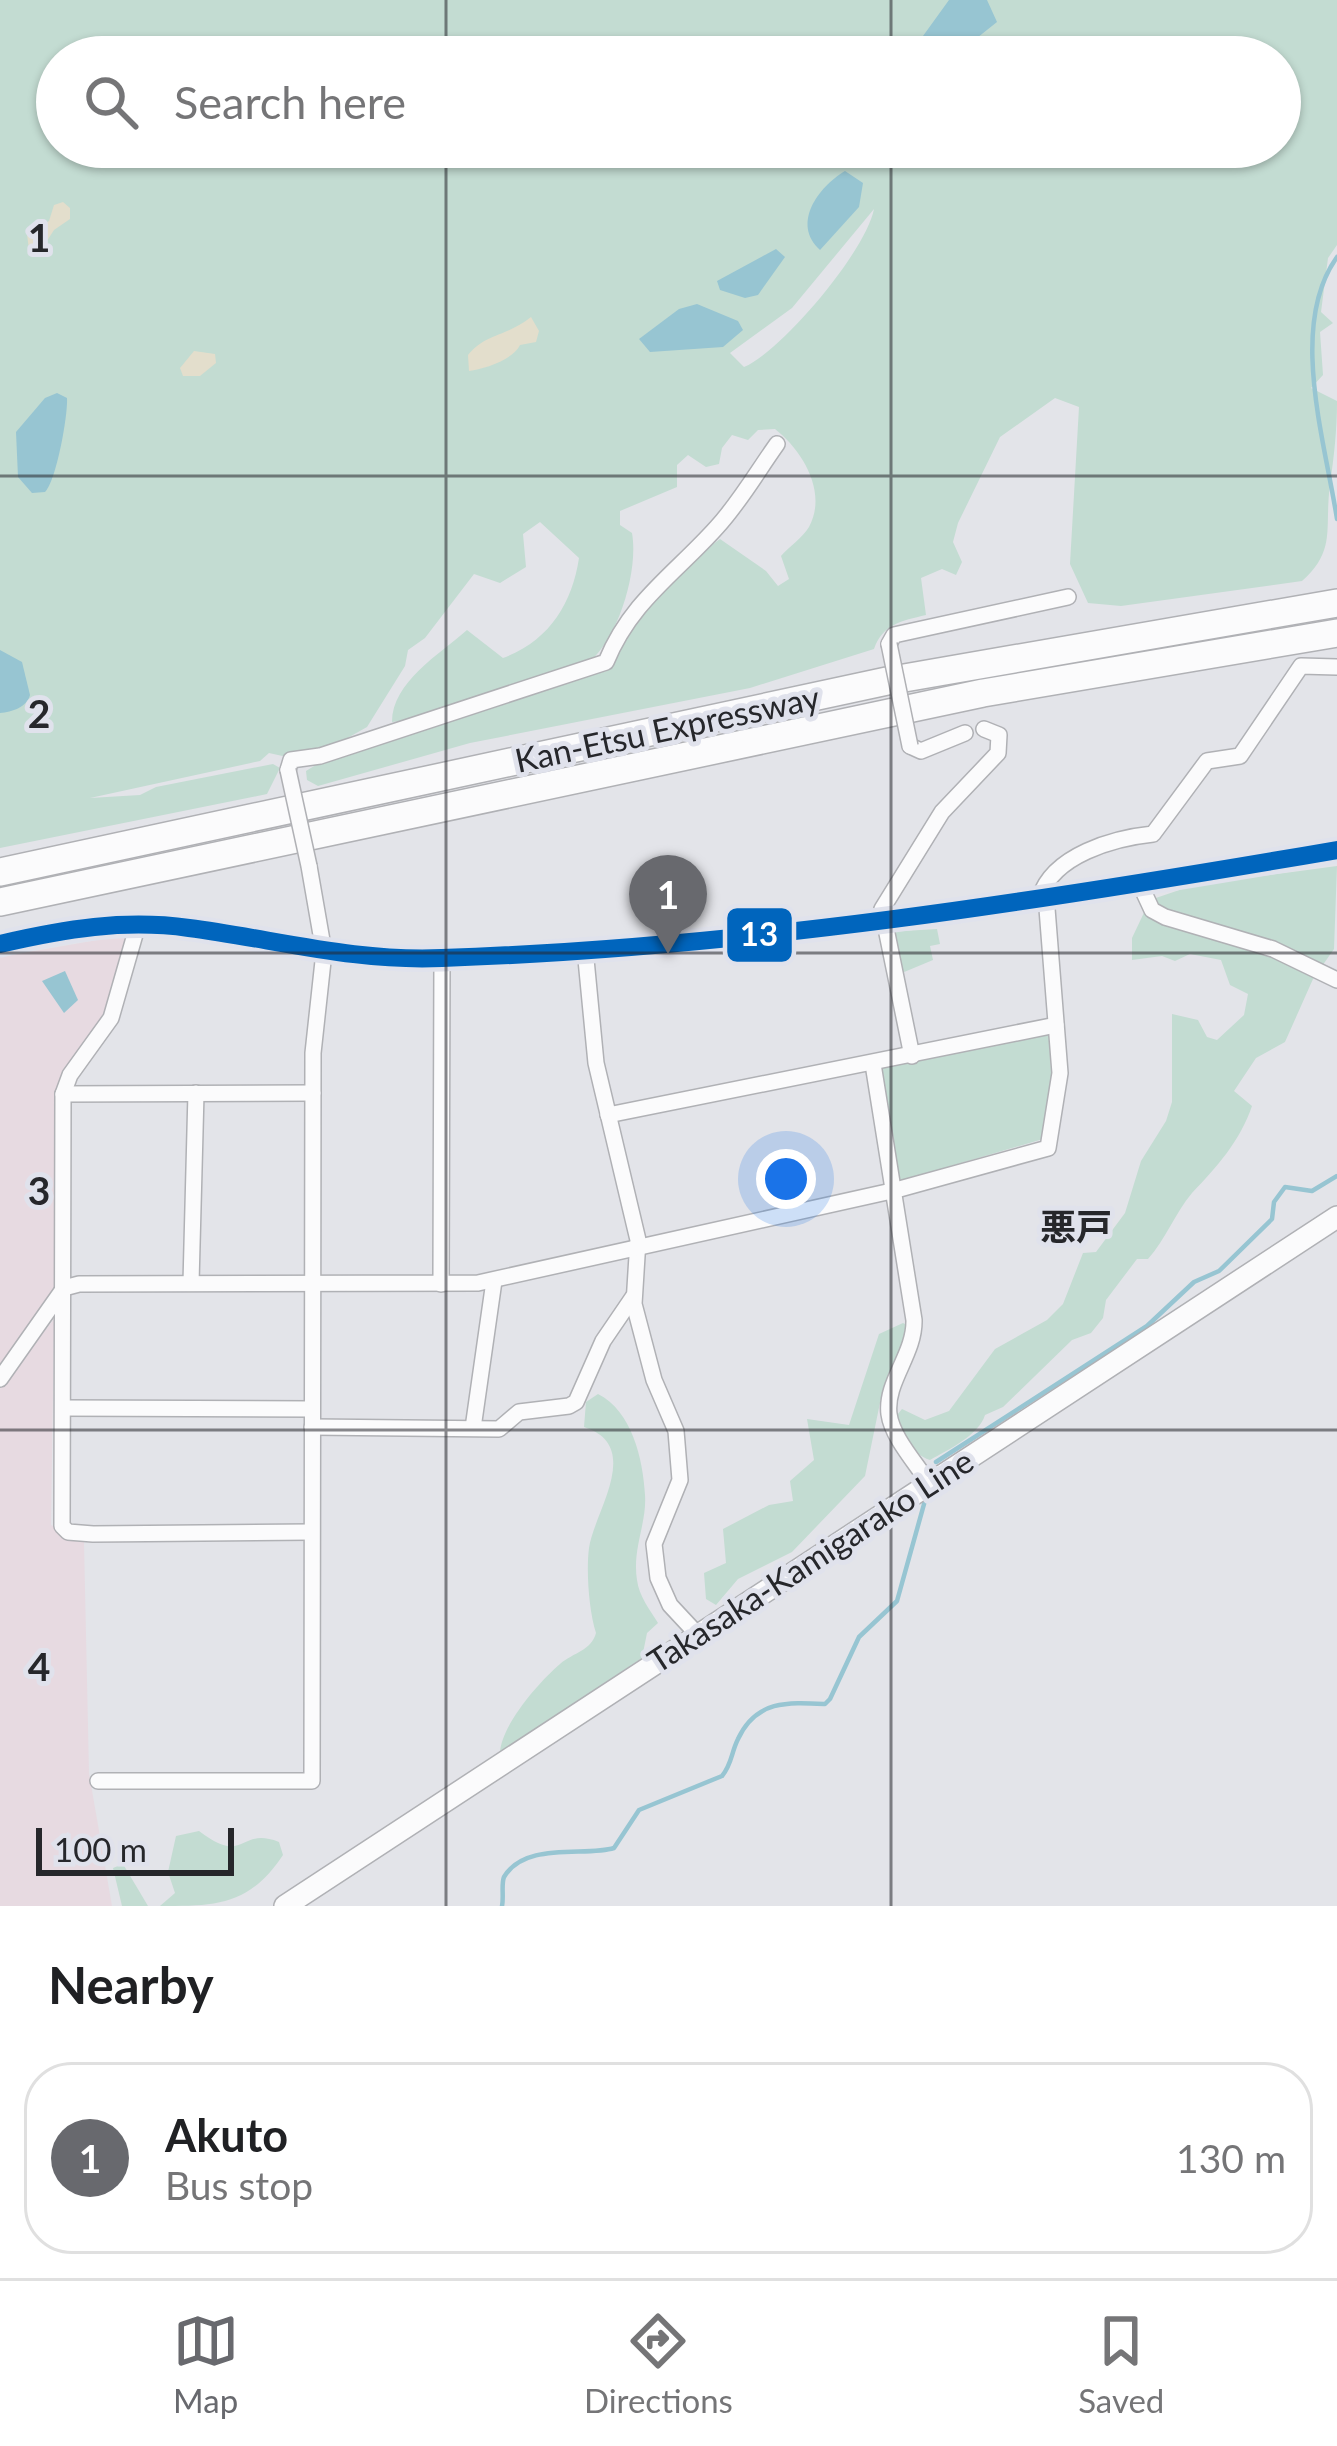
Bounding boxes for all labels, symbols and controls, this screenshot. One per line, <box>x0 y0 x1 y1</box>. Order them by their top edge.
search box <box>36 36 1301 168</box>
icon: search <box>78 69 144 135</box>
text: Search here <box>174 75 406 129</box>
text: 1 <box>28 214 50 260</box>
street label: Kan-Etsu Expressway <box>511 676 823 780</box>
text: 2 <box>28 690 50 736</box>
pin: 1 <box>629 855 707 954</box>
line badge: 13 <box>725 906 794 964</box>
text: 13 <box>740 913 778 953</box>
your location <box>756 1149 816 1209</box>
text: 3 <box>28 1167 50 1213</box>
district label: 悪戸 <box>1040 1204 1112 1248</box>
street label: Takasaka-Kamigarako Line <box>640 1440 980 1680</box>
text: 4 <box>28 1643 50 1689</box>
scale bar <box>36 1822 234 1875</box>
text: 100 m <box>54 1829 147 1869</box>
text: Nearby <box>48 1954 214 2015</box>
text: Akuto <box>165 2108 288 2162</box>
text: 1 <box>79 2135 101 2181</box>
text: 130 m <box>1176 2135 1286 2181</box>
text: Bus stop <box>165 2162 313 2208</box>
tab: Map <box>173 2308 239 2420</box>
tab: Directions <box>584 2308 733 2420</box>
tab: Saved <box>1078 2308 1164 2420</box>

